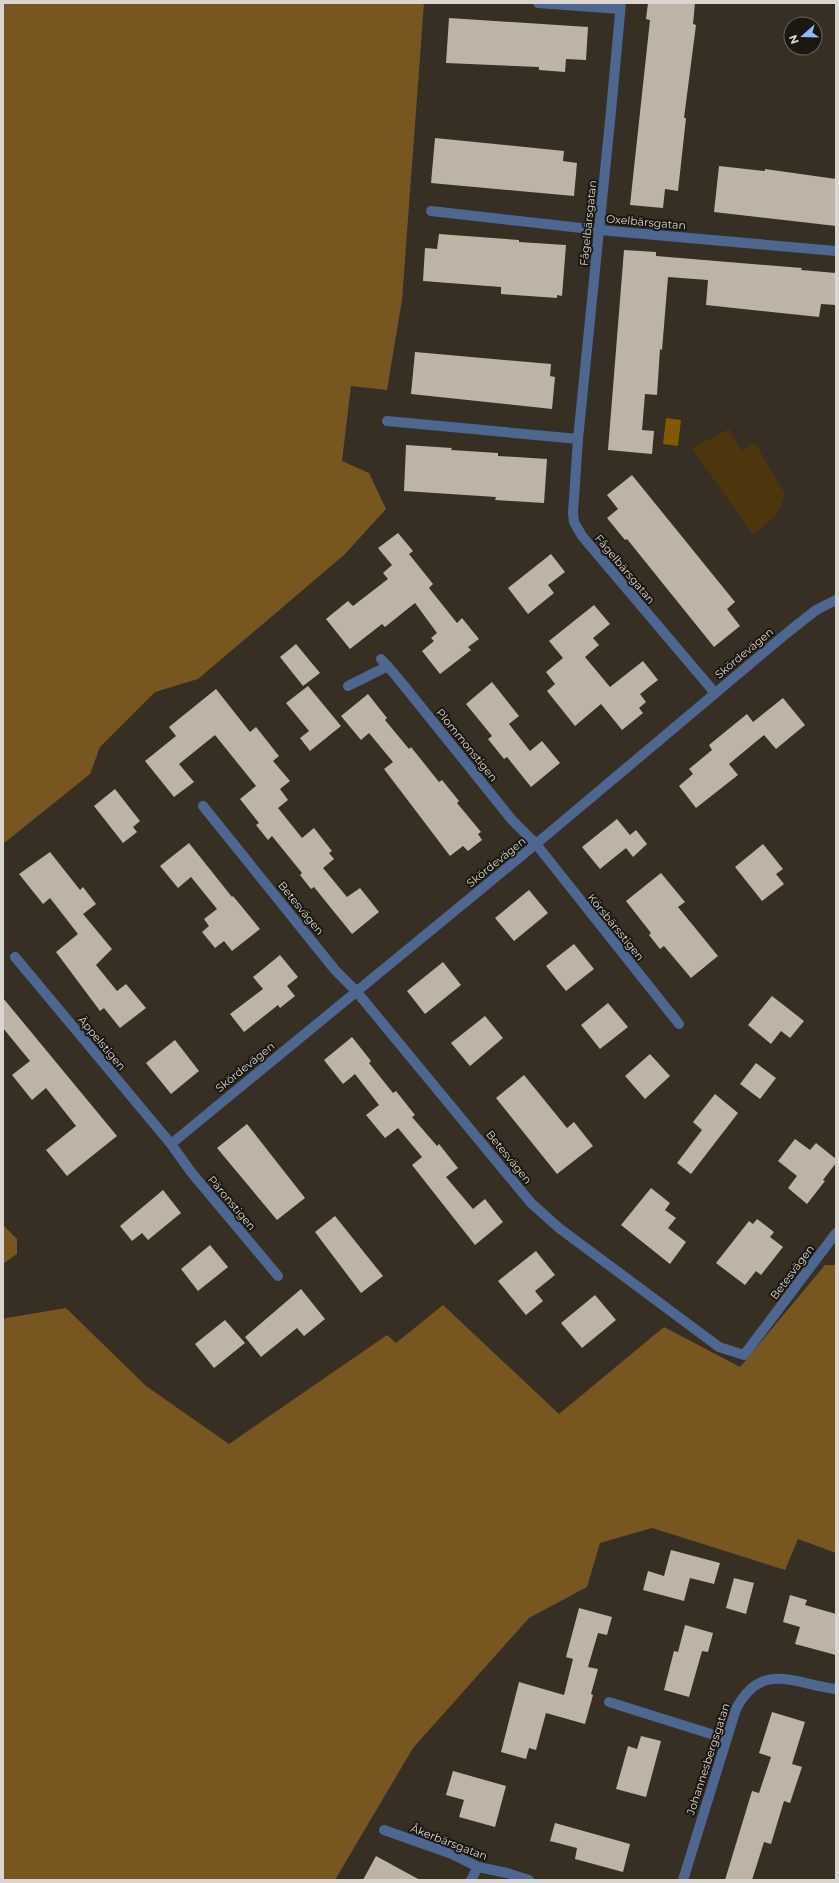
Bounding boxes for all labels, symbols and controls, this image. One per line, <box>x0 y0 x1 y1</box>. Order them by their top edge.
north arrow <box>783 16 823 56</box>
text: N <box>786 33 802 46</box>
street label: Fågelbärsgatan <box>577 179 599 267</box>
street label: Oxelbärsgatan <box>605 212 687 232</box>
street label: Fågelbärsgatan <box>592 531 658 607</box>
street label: Skördevägen <box>712 624 776 682</box>
street label: Plommonstigen <box>433 706 501 784</box>
street label: Skördevägen <box>464 834 528 890</box>
street label: Betesvägen <box>275 878 327 938</box>
street label: Körsbärsstigen <box>585 891 647 963</box>
street label: Äppelstigen <box>75 1013 129 1073</box>
street label: Skördevägen <box>213 1039 277 1095</box>
street label: Betesvägen <box>483 1127 535 1187</box>
street label: Päronstigen <box>205 1173 259 1233</box>
street label: Betesvägen <box>767 1242 817 1302</box>
street label: Johannesbergsgatan <box>683 1701 733 1818</box>
street label: Åkerbärsgatan <box>409 1821 489 1863</box>

